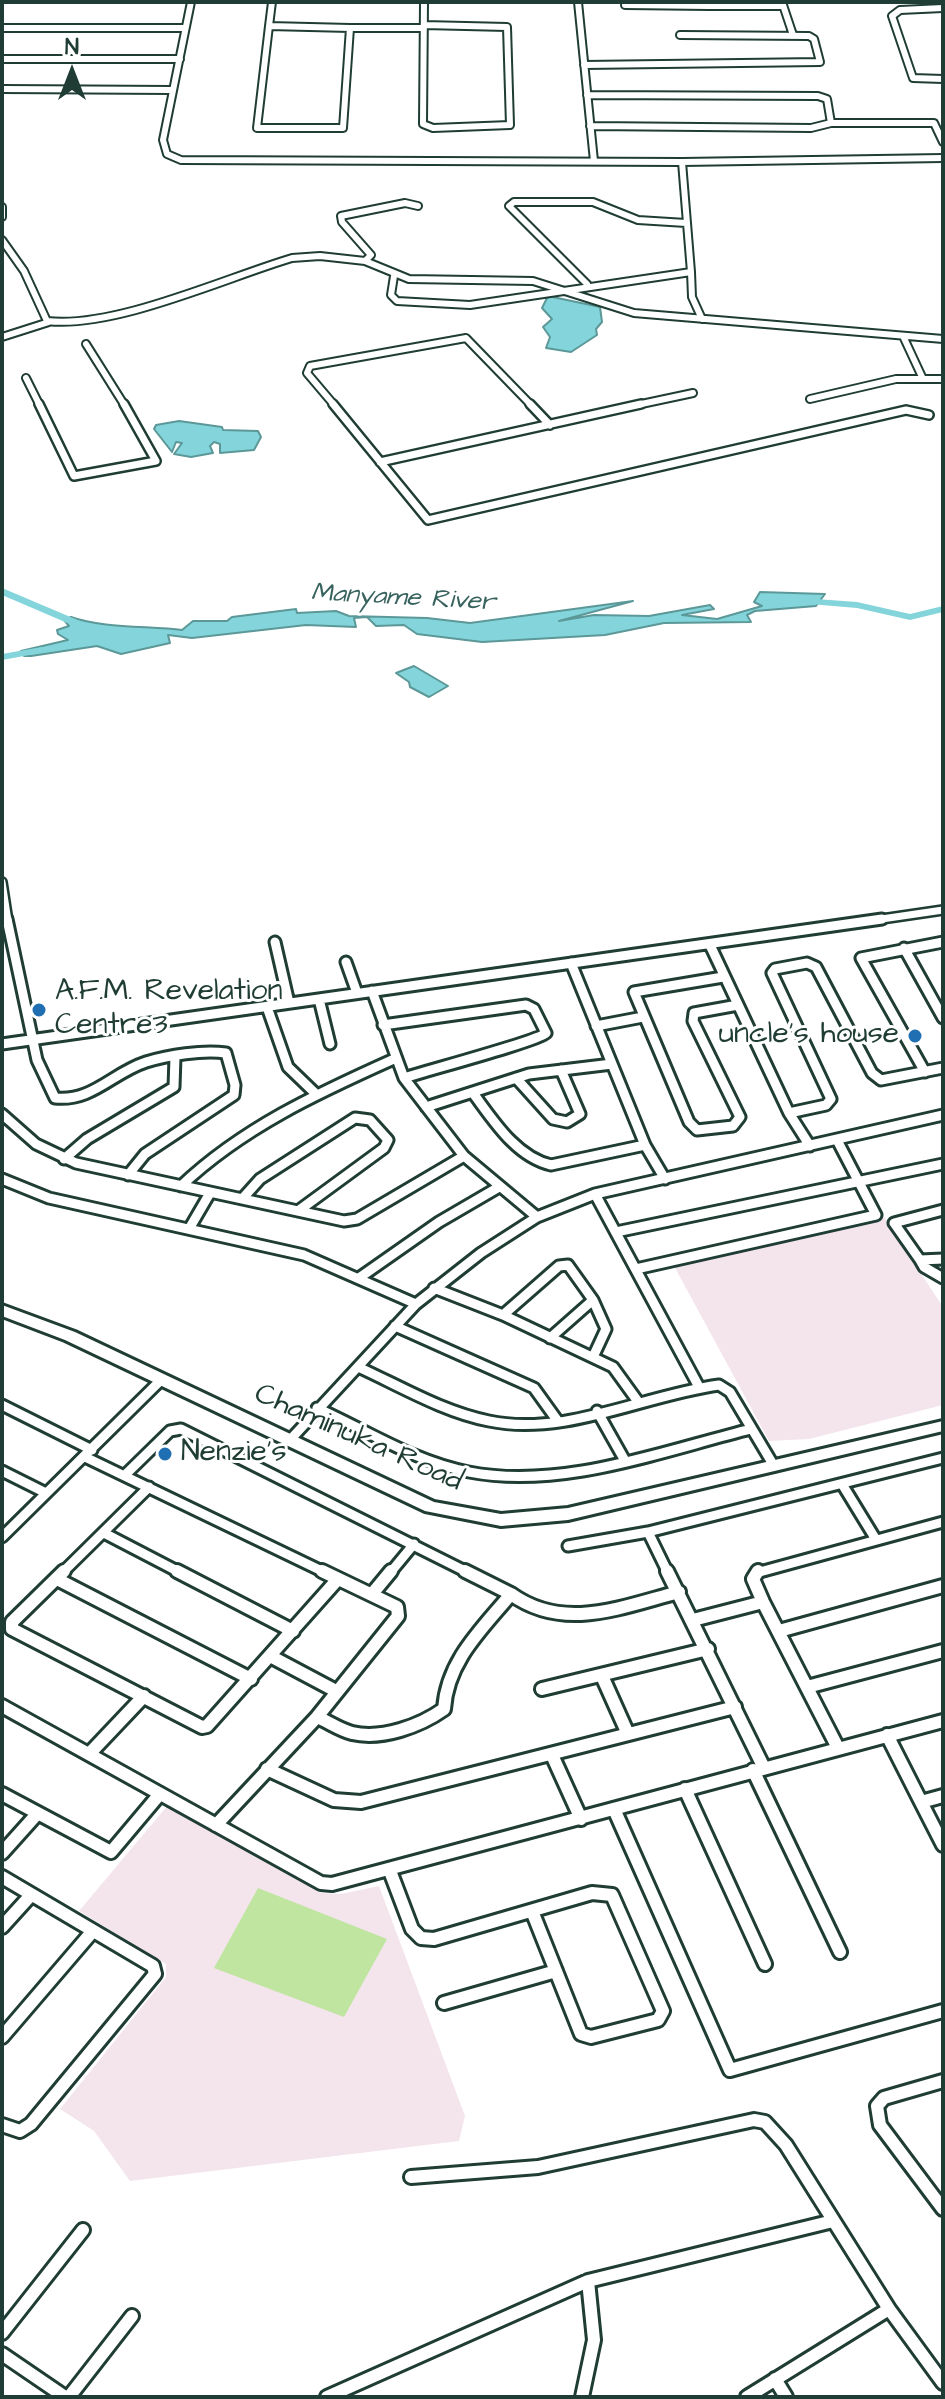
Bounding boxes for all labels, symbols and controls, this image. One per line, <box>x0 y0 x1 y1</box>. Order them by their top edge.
north arrow <box>32 32 112 112</box>
text: N <box>65 32 79 63</box>
water label: Manyame River <box>310 579 496 619</box>
place label: A.F.M. Revelation Centre3 <box>55 975 282 1046</box>
marker: A.F.M. Revelation Centre3 <box>30 1001 48 1019</box>
place label: uncle’s house <box>719 1018 899 1054</box>
marker: uncle’s house <box>906 1027 924 1045</box>
street label: Chaminuka Road <box>248 1377 468 1501</box>
place label: Nenzie's <box>181 1436 287 1472</box>
marker: Nenzie's <box>156 1445 174 1463</box>

